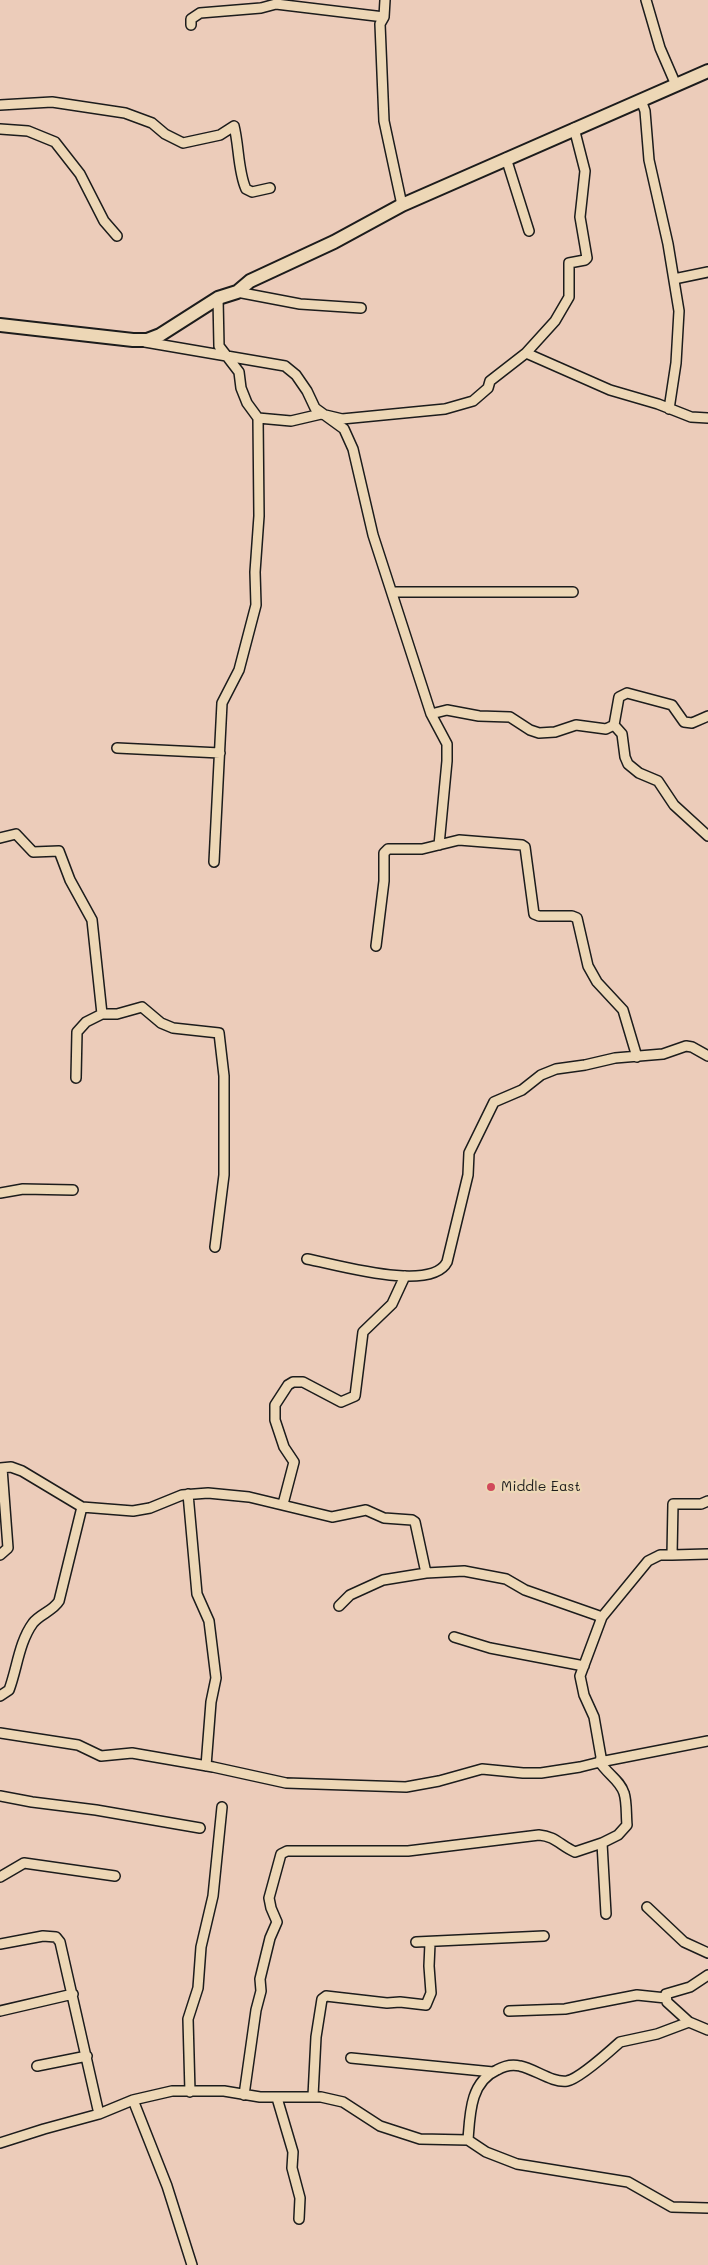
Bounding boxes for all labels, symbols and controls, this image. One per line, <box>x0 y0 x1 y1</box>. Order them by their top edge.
place label: Middle East <box>501 1479 581 1495</box>
marker: Middle East <box>485 1481 497 1493</box>

